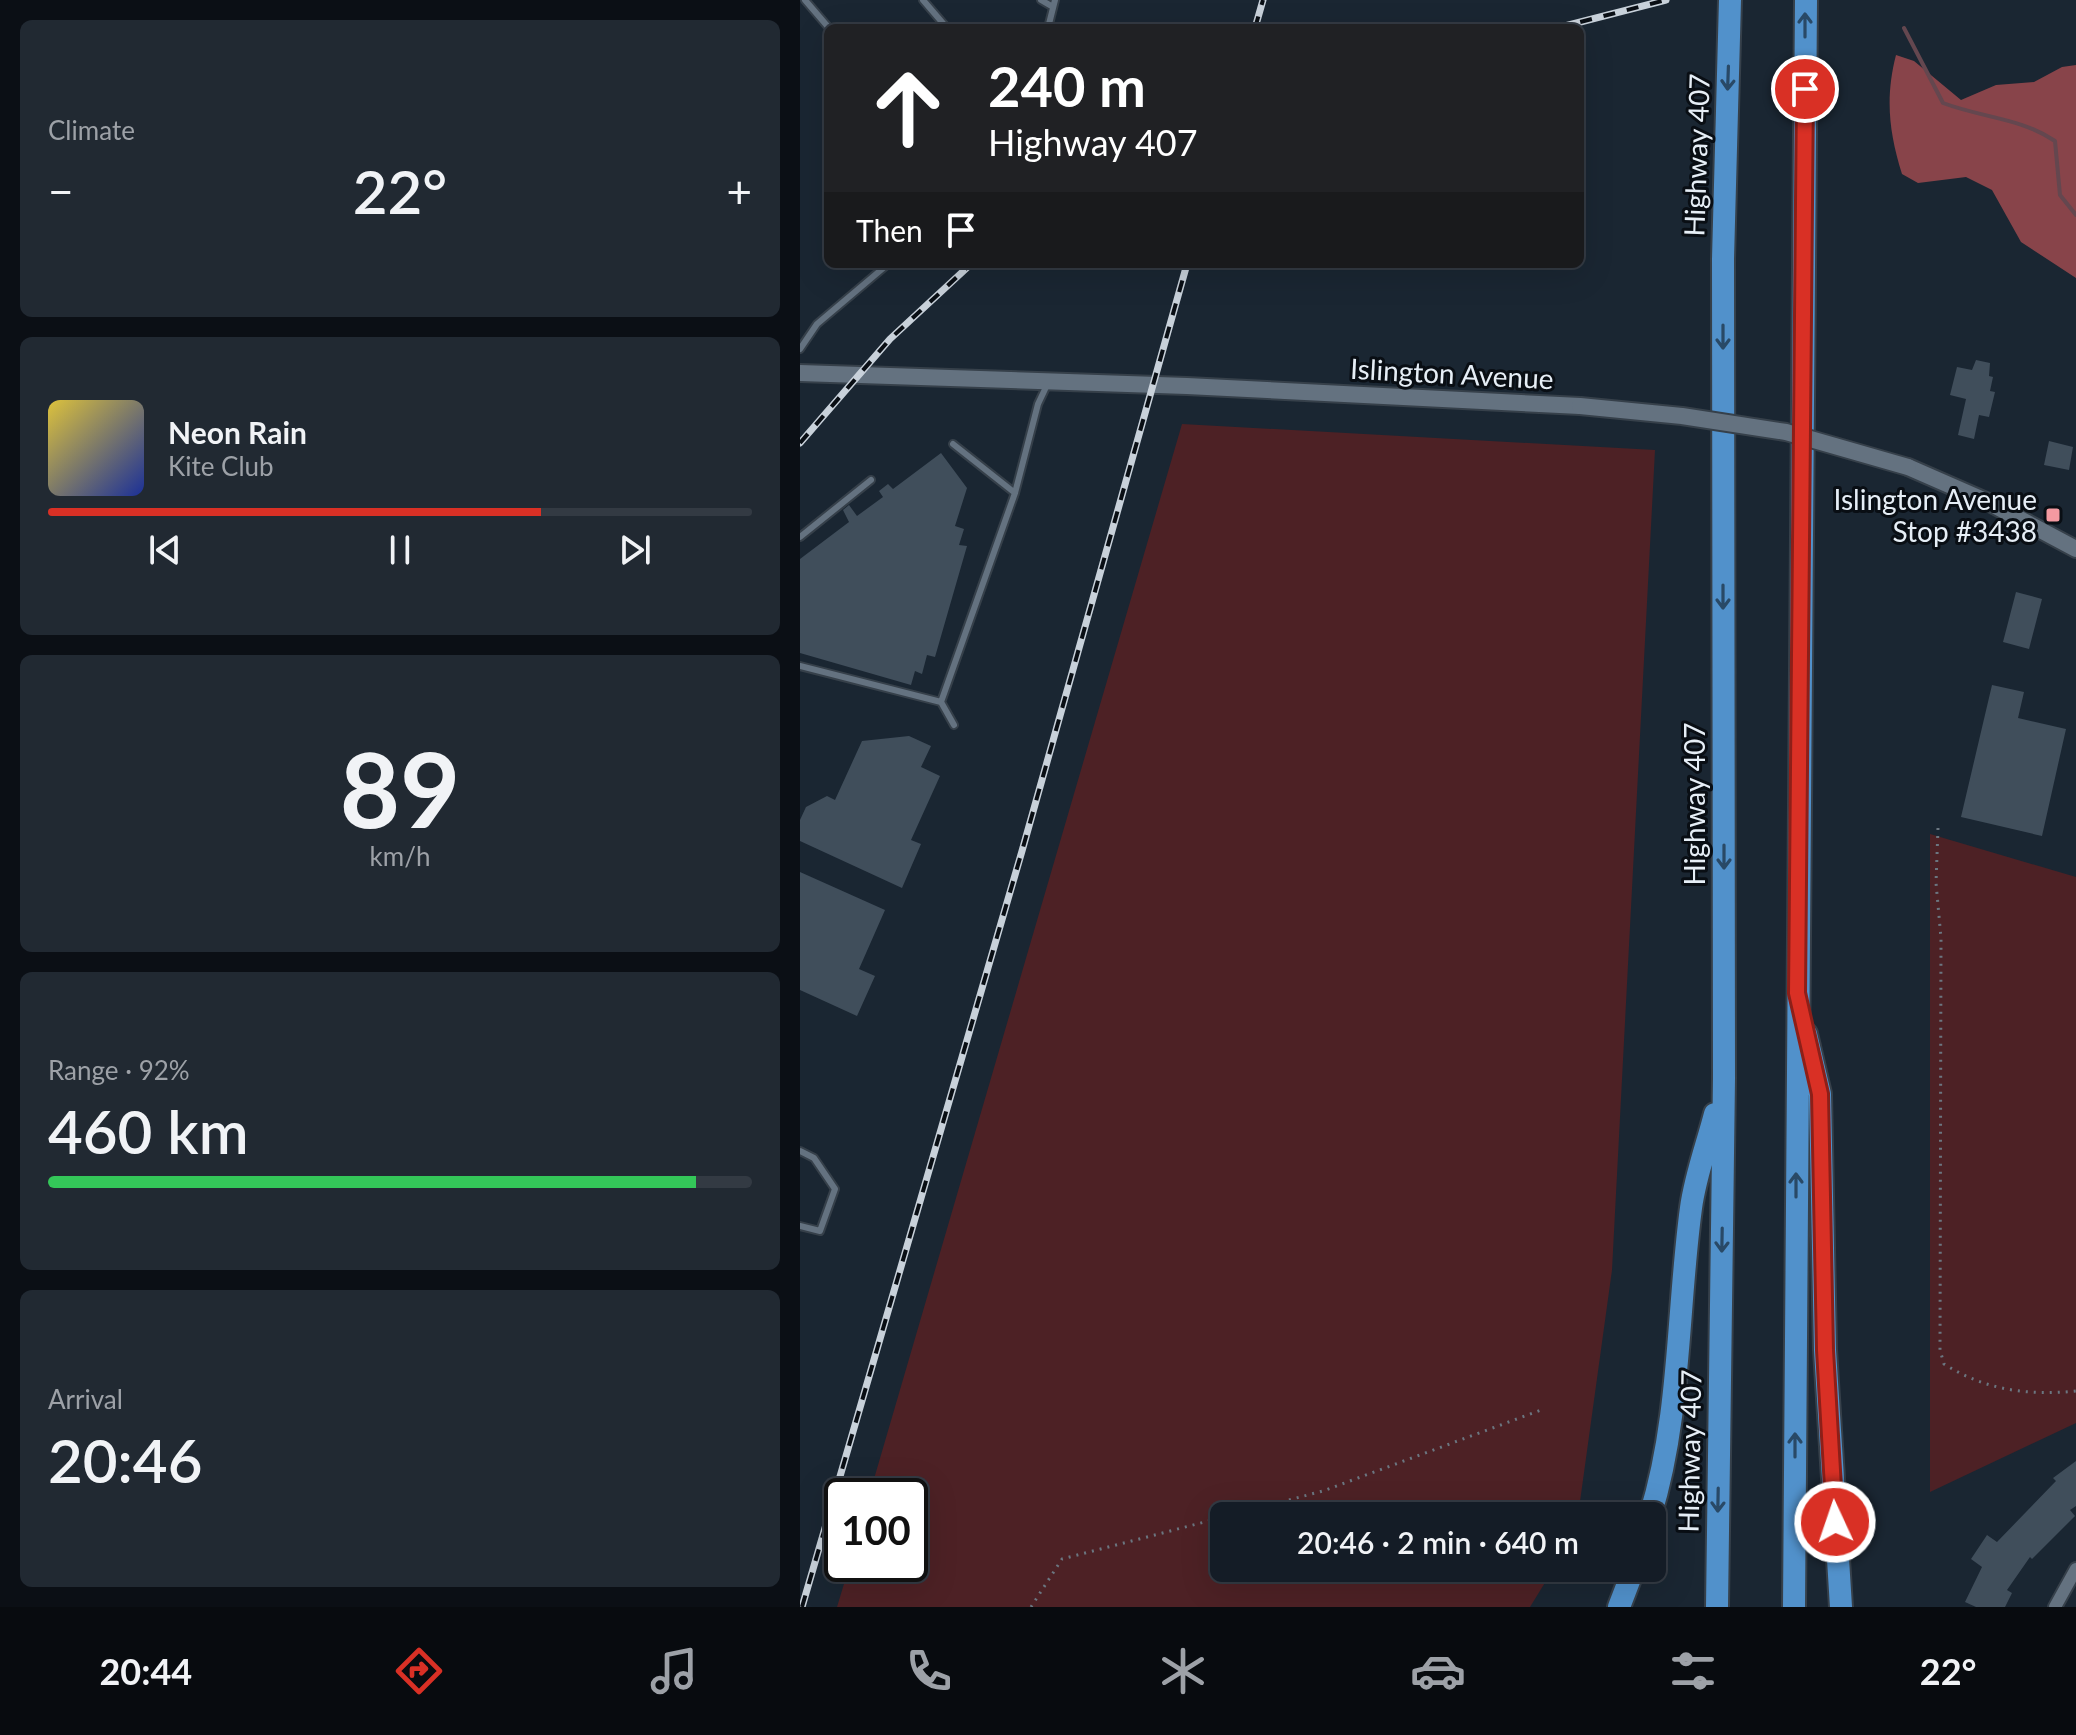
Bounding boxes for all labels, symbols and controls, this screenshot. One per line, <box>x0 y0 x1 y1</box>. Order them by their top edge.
one-way arrow <box>1798 12 1813 39</box>
text: 240 m <box>988 52 1146 119</box>
pin <box>1771 55 1839 123</box>
icon: ahead <box>856 56 960 160</box>
one-way arrow <box>1720 64 1735 91</box>
icon: arrive <box>1783 67 1827 111</box>
street label: Highway 407 <box>1676 73 1716 237</box>
text: Climate <box>48 114 135 146</box>
text: Highway 407 <box>988 120 1198 164</box>
text: 22° <box>353 155 447 227</box>
text: − <box>48 165 74 217</box>
text: + <box>726 165 752 217</box>
icon: arrive <box>939 208 983 252</box>
text: Then <box>856 212 923 248</box>
one-way arrow <box>1715 323 1731 350</box>
street label: Islington Avenue <box>1350 351 1554 395</box>
text: Neon Rain <box>168 414 307 450</box>
text: Kite Club <box>168 450 274 482</box>
place label: Islington Avenue Stop #3438 <box>1834 482 2037 548</box>
marker: Islington Avenue Stop #3438 <box>2044 506 2062 524</box>
icon: previous <box>143 528 187 572</box>
icon: pause <box>378 528 422 572</box>
icon: next <box>613 528 657 572</box>
one-way arrow <box>1715 583 1731 610</box>
street label: Highway 407 <box>1677 722 1711 886</box>
text: 89 <box>340 725 460 850</box>
text: km/h <box>370 840 430 872</box>
one-way arrow <box>1716 843 1732 870</box>
text: Range · 92% <box>48 1054 190 1086</box>
text: 460 km <box>48 1095 249 1167</box>
one-way arrow <box>1788 1172 1804 1199</box>
one-way arrow <box>1714 1226 1730 1253</box>
street label: Highway 407 <box>1671 1369 1707 1533</box>
text: Arrival <box>48 1383 123 1415</box>
text: 20:46 <box>48 1424 202 1496</box>
one-way arrow <box>1787 1432 1803 1459</box>
speed limit sign: 100 <box>824 1478 928 1582</box>
position arrow <box>1793 1480 1877 1564</box>
one-way arrow <box>1710 1486 1726 1513</box>
text: 20:46 · 2 min · 640 m <box>1297 1524 1579 1560</box>
icon: directions <box>391 1643 447 1699</box>
icon: music <box>646 1643 702 1699</box>
icon: phone <box>901 1643 957 1699</box>
icon: climate <box>1155 1643 1211 1699</box>
icon: car <box>1410 1643 1466 1699</box>
icon: filters <box>1665 1643 1721 1699</box>
text: 20:44 <box>99 1649 192 1693</box>
text: 22° <box>1920 1649 1976 1693</box>

